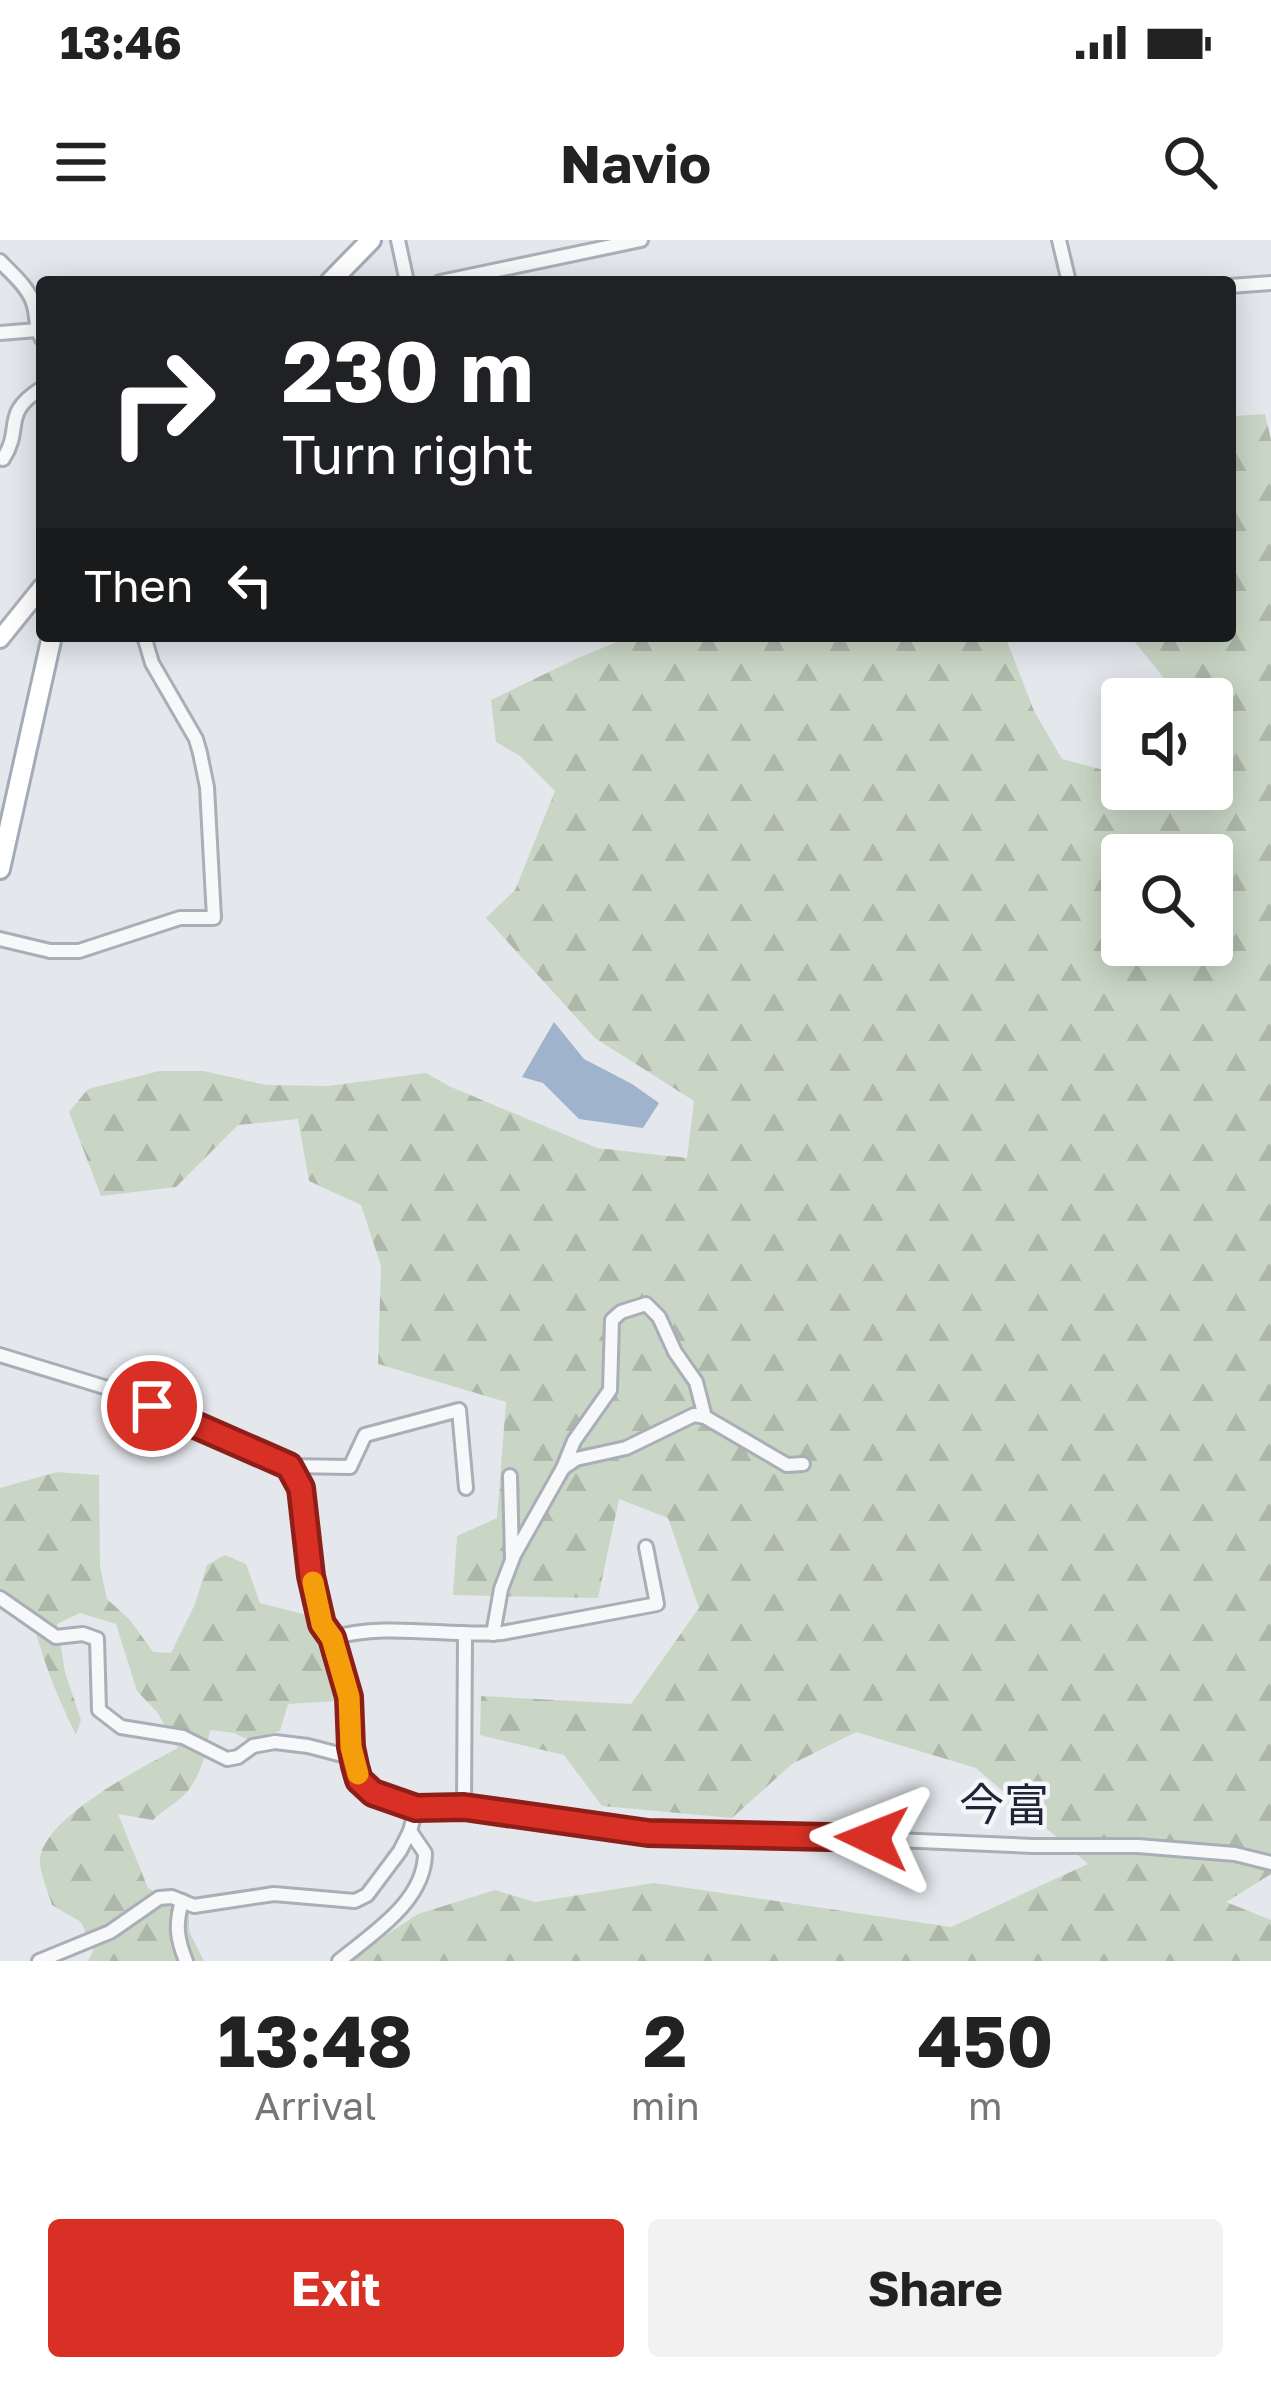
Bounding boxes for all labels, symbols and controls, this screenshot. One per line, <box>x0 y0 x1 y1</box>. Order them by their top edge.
text: 13:46 <box>60 15 182 69</box>
icon: menu <box>48 129 114 195</box>
icon: search <box>1157 129 1223 195</box>
text: Navio <box>560 130 711 195</box>
text: 230 m <box>282 320 534 420</box>
icon: right <box>84 324 240 480</box>
text: Turn right <box>282 421 534 486</box>
icon: left <box>217 552 283 618</box>
text: Then <box>84 558 193 612</box>
map controls <box>1101 678 1233 966</box>
button: sound <box>1101 678 1233 810</box>
button: search <box>1101 834 1233 966</box>
pin <box>101 1355 203 1457</box>
icon: arrive <box>119 1373 185 1439</box>
position arrow <box>809 1775 935 1901</box>
district label: 今富 <box>959 1777 1049 1831</box>
text: 13:48 <box>218 1996 413 2083</box>
text: 2 <box>643 1996 687 2083</box>
text: 450 <box>917 1996 1053 2083</box>
text: Arrival <box>254 2082 376 2129</box>
text: min <box>631 2082 700 2129</box>
text: m <box>968 2082 1003 2129</box>
button: Exit <box>48 2219 624 2357</box>
button: Share <box>648 2219 1223 2357</box>

